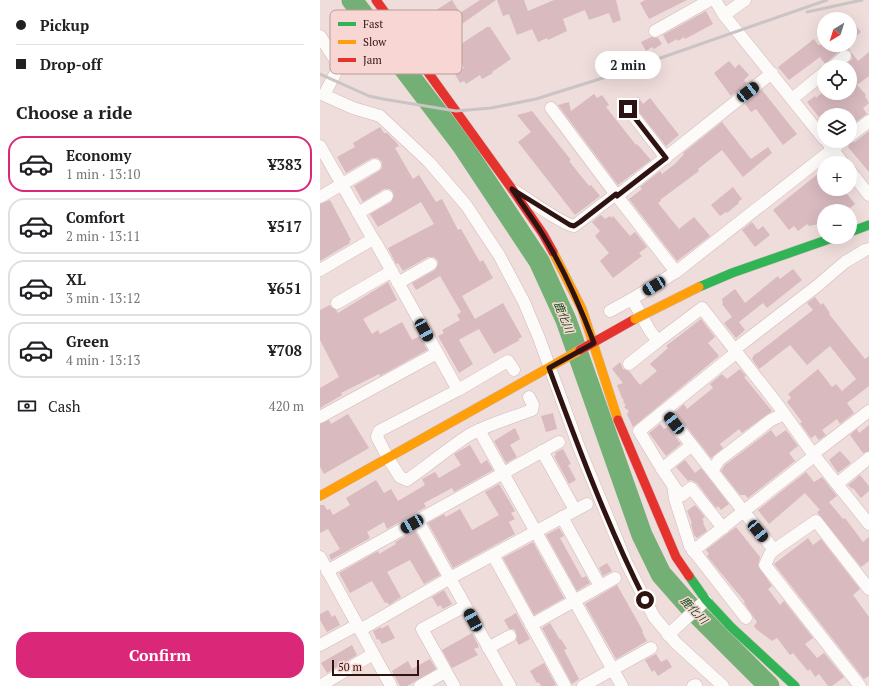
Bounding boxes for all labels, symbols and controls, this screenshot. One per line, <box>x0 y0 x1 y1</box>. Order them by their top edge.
legend <box>330 10 462 74</box>
north arrow <box>817 12 857 52</box>
map controls <box>817 12 857 244</box>
text: Pickup <box>40 15 89 35</box>
text: Fast <box>363 17 383 31</box>
text: Slow <box>363 35 387 49</box>
callout: 2 min <box>595 51 661 79</box>
text: Jam <box>363 53 382 67</box>
text: Drop-off <box>40 54 102 74</box>
text: 2 min <box>610 56 646 74</box>
button: locate <box>817 60 857 100</box>
car <box>735 80 761 104</box>
text: Choose a ride <box>16 100 132 124</box>
route end <box>619 100 637 118</box>
button: layers <box>817 108 857 148</box>
text: Economy <box>66 145 131 165</box>
icon: car <box>18 146 54 182</box>
text: ¥383 <box>268 154 302 174</box>
button: + <box>817 156 857 196</box>
text: 1 min · 13:10 <box>66 165 140 183</box>
button: − <box>817 204 857 244</box>
text: Comfort <box>66 207 125 227</box>
icon: car <box>18 208 54 244</box>
text: ¥517 <box>268 216 302 236</box>
text: 2 min · 13:11 <box>66 227 140 245</box>
text: XL <box>66 269 86 289</box>
icon: car <box>18 270 54 306</box>
car <box>641 275 667 297</box>
text: ¥651 <box>268 278 302 298</box>
text: 3 min · 13:12 <box>66 289 140 307</box>
water label: 鹿化川 <box>551 299 577 336</box>
car <box>413 317 435 343</box>
text: Green <box>66 331 109 351</box>
icon: car <box>18 332 54 368</box>
text: ¥708 <box>268 340 302 360</box>
text: 4 min · 13:13 <box>66 351 140 369</box>
icon: cash <box>16 395 38 417</box>
text: Cash <box>48 396 81 416</box>
text: 420 m <box>269 397 304 415</box>
car <box>662 410 686 436</box>
car <box>399 513 425 535</box>
car <box>746 518 770 544</box>
route start <box>636 591 654 609</box>
water label: 鹿化川 <box>678 593 711 627</box>
car <box>462 607 484 633</box>
button: Confirm <box>16 632 304 678</box>
scale bar <box>332 658 419 677</box>
text: 50 m <box>338 660 362 674</box>

